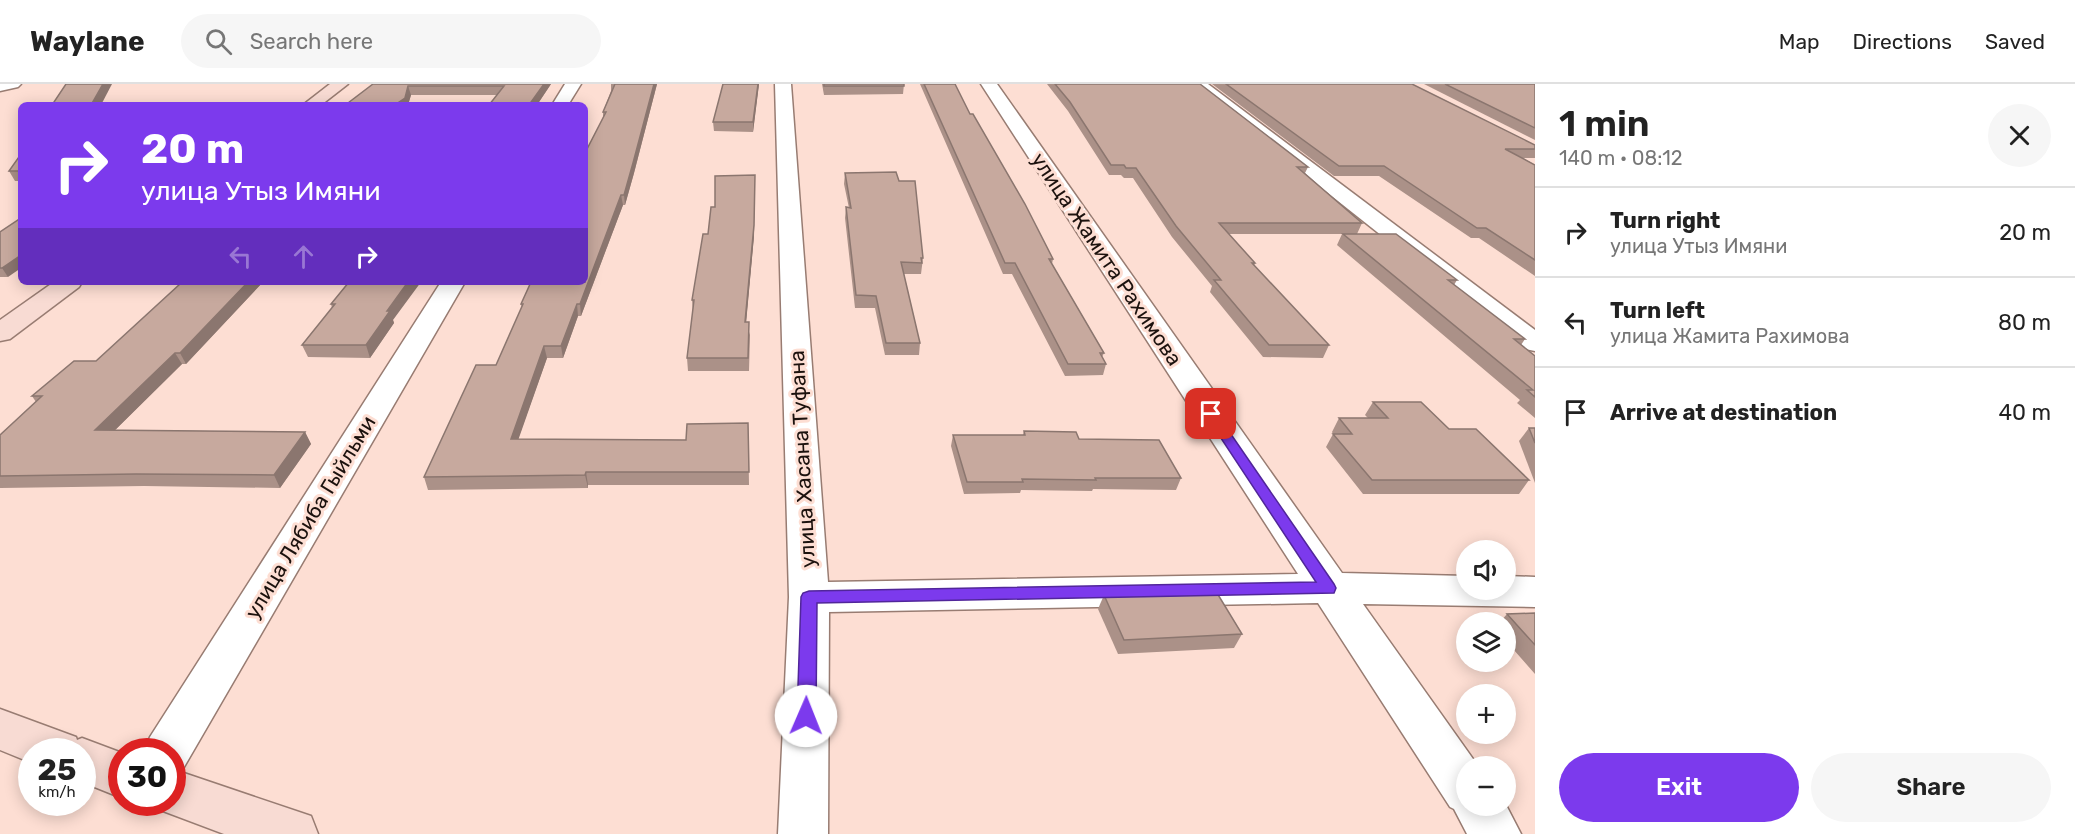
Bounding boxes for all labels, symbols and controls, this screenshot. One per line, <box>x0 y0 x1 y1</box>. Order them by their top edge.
search box <box>181 14 601 68</box>
text: Waylane <box>30 25 145 58</box>
icon: search <box>202 25 235 58</box>
text: Search here <box>250 28 373 55</box>
text: Map <box>1779 29 1820 54</box>
text: Directions <box>1853 29 1952 54</box>
text: Saved <box>1985 29 2045 54</box>
text: 1 min <box>1559 102 1650 145</box>
button: close <box>1988 104 2051 167</box>
text: 20 m <box>141 124 244 174</box>
icon: right <box>42 126 120 204</box>
text: 140 m · 08:12 <box>1559 146 1683 170</box>
street label: улица Жамита Рахимова <box>1026 148 1188 370</box>
text: улица Утыз Имяни <box>141 175 381 207</box>
text: Turn right <box>1610 207 1720 234</box>
icon: right <box>1559 216 1592 249</box>
text: 20 m <box>1999 219 2051 246</box>
text: улица Утыз Имяни <box>1610 234 1787 258</box>
icon: left <box>224 240 257 273</box>
icon: ahead <box>287 240 320 273</box>
icon: right <box>350 240 383 273</box>
text: Turn left <box>1610 297 1705 324</box>
icon: left <box>1559 306 1592 339</box>
text: 80 m <box>1998 309 2051 336</box>
text: улица Жамита Рахимова <box>1610 324 1850 348</box>
street label: улица Хасана Туфана <box>784 350 820 568</box>
pin <box>1185 388 1236 439</box>
icon: arrive <box>1559 396 1592 429</box>
icon: arrive <box>1194 397 1227 430</box>
text: Arrive at destination <box>1610 399 1837 426</box>
text: 40 m <box>1998 399 2051 426</box>
street label: улица Лябиба Гыйльми <box>239 411 381 623</box>
map controls <box>1456 540 1516 816</box>
button: sound <box>1456 540 1516 600</box>
button: layers <box>1456 612 1516 672</box>
position arrow <box>774 684 838 748</box>
button: + <box>1456 684 1516 744</box>
speed limit sign: 30 <box>108 738 186 816</box>
text: 25 <box>38 752 76 788</box>
button: Exit <box>1559 753 1799 822</box>
button: Share <box>1811 753 2051 822</box>
button: − <box>1456 756 1516 816</box>
text: km/h <box>38 783 76 801</box>

